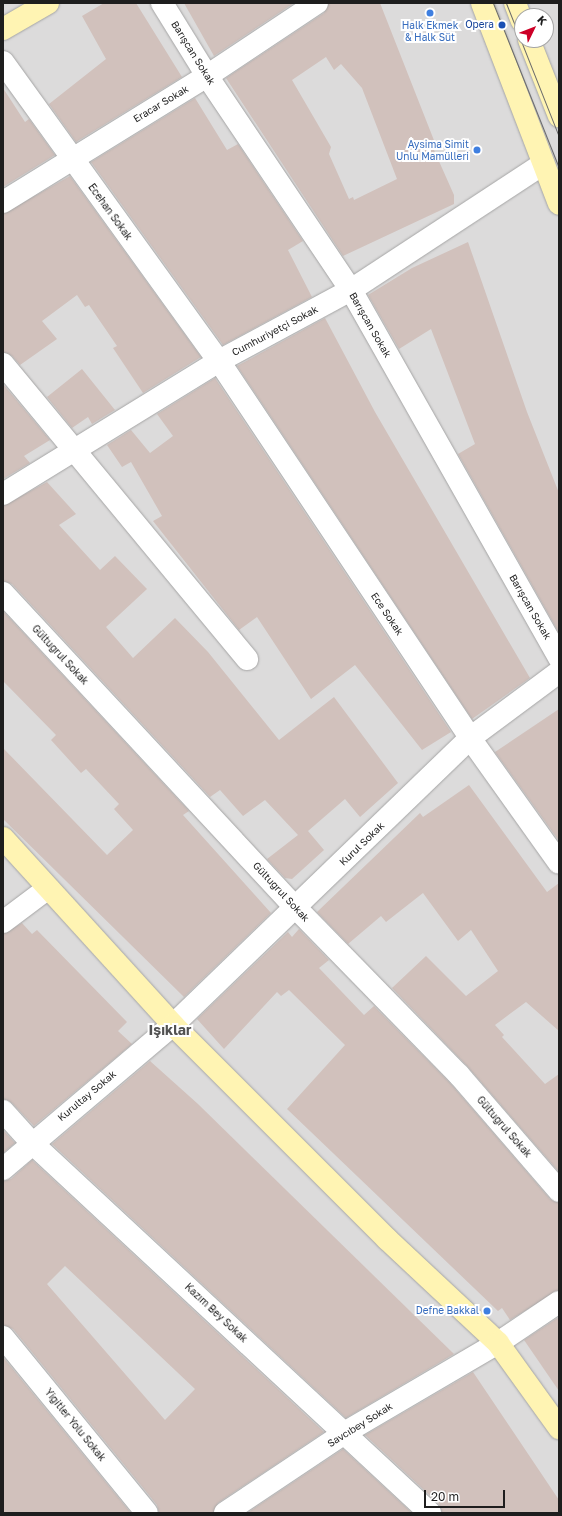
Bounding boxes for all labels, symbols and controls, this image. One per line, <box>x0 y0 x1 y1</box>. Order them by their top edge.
marker: Halk Ekmek & Halk Süt <box>425 8 435 18</box>
north arrow <box>514 8 554 48</box>
text: K <box>535 13 550 28</box>
street label: Barışcan Sokak <box>169 19 217 87</box>
place label: Halk Ekmek & Halk Süt <box>402 19 458 42</box>
place label: Opera <box>465 19 494 31</box>
marker: Opera <box>497 20 507 30</box>
street label: Eracar Sokak <box>131 83 191 125</box>
place label: Aysima Simit Unlu Mamülleri <box>396 138 469 162</box>
marker: Aysima Simit Unlu Mamülleri <box>472 145 482 155</box>
street label: Ecehan Sokak <box>85 181 135 243</box>
street label: Barışcan Sokak <box>346 290 394 360</box>
street label: Cumhuriyetçi Sokak <box>230 303 320 359</box>
street label: Barışcan Sokak <box>506 572 554 642</box>
street label: Ece Sokak <box>368 590 406 638</box>
street label: Gültuğrul Sokak <box>29 623 91 687</box>
street label: Kurul Sokak <box>337 820 387 868</box>
street label: Gültuğrul Sokak <box>250 860 312 924</box>
district label: Işıklar <box>149 1022 191 1038</box>
street label: Kurultay Sokak <box>55 1068 119 1124</box>
street label: Gültuğrul Sokak <box>474 1094 534 1160</box>
street label: Kazım Bey Sokak <box>182 1281 250 1345</box>
place label: Defne Bakkal <box>416 1305 479 1317</box>
marker: Defne Bakkal <box>482 1306 492 1316</box>
street label: Yiğitler Yolu Sokak <box>42 1386 108 1464</box>
street label: Savcıbey Sokak <box>325 1400 395 1450</box>
scale bar <box>426 1482 507 1508</box>
text: 20 m <box>431 1489 459 1504</box>

